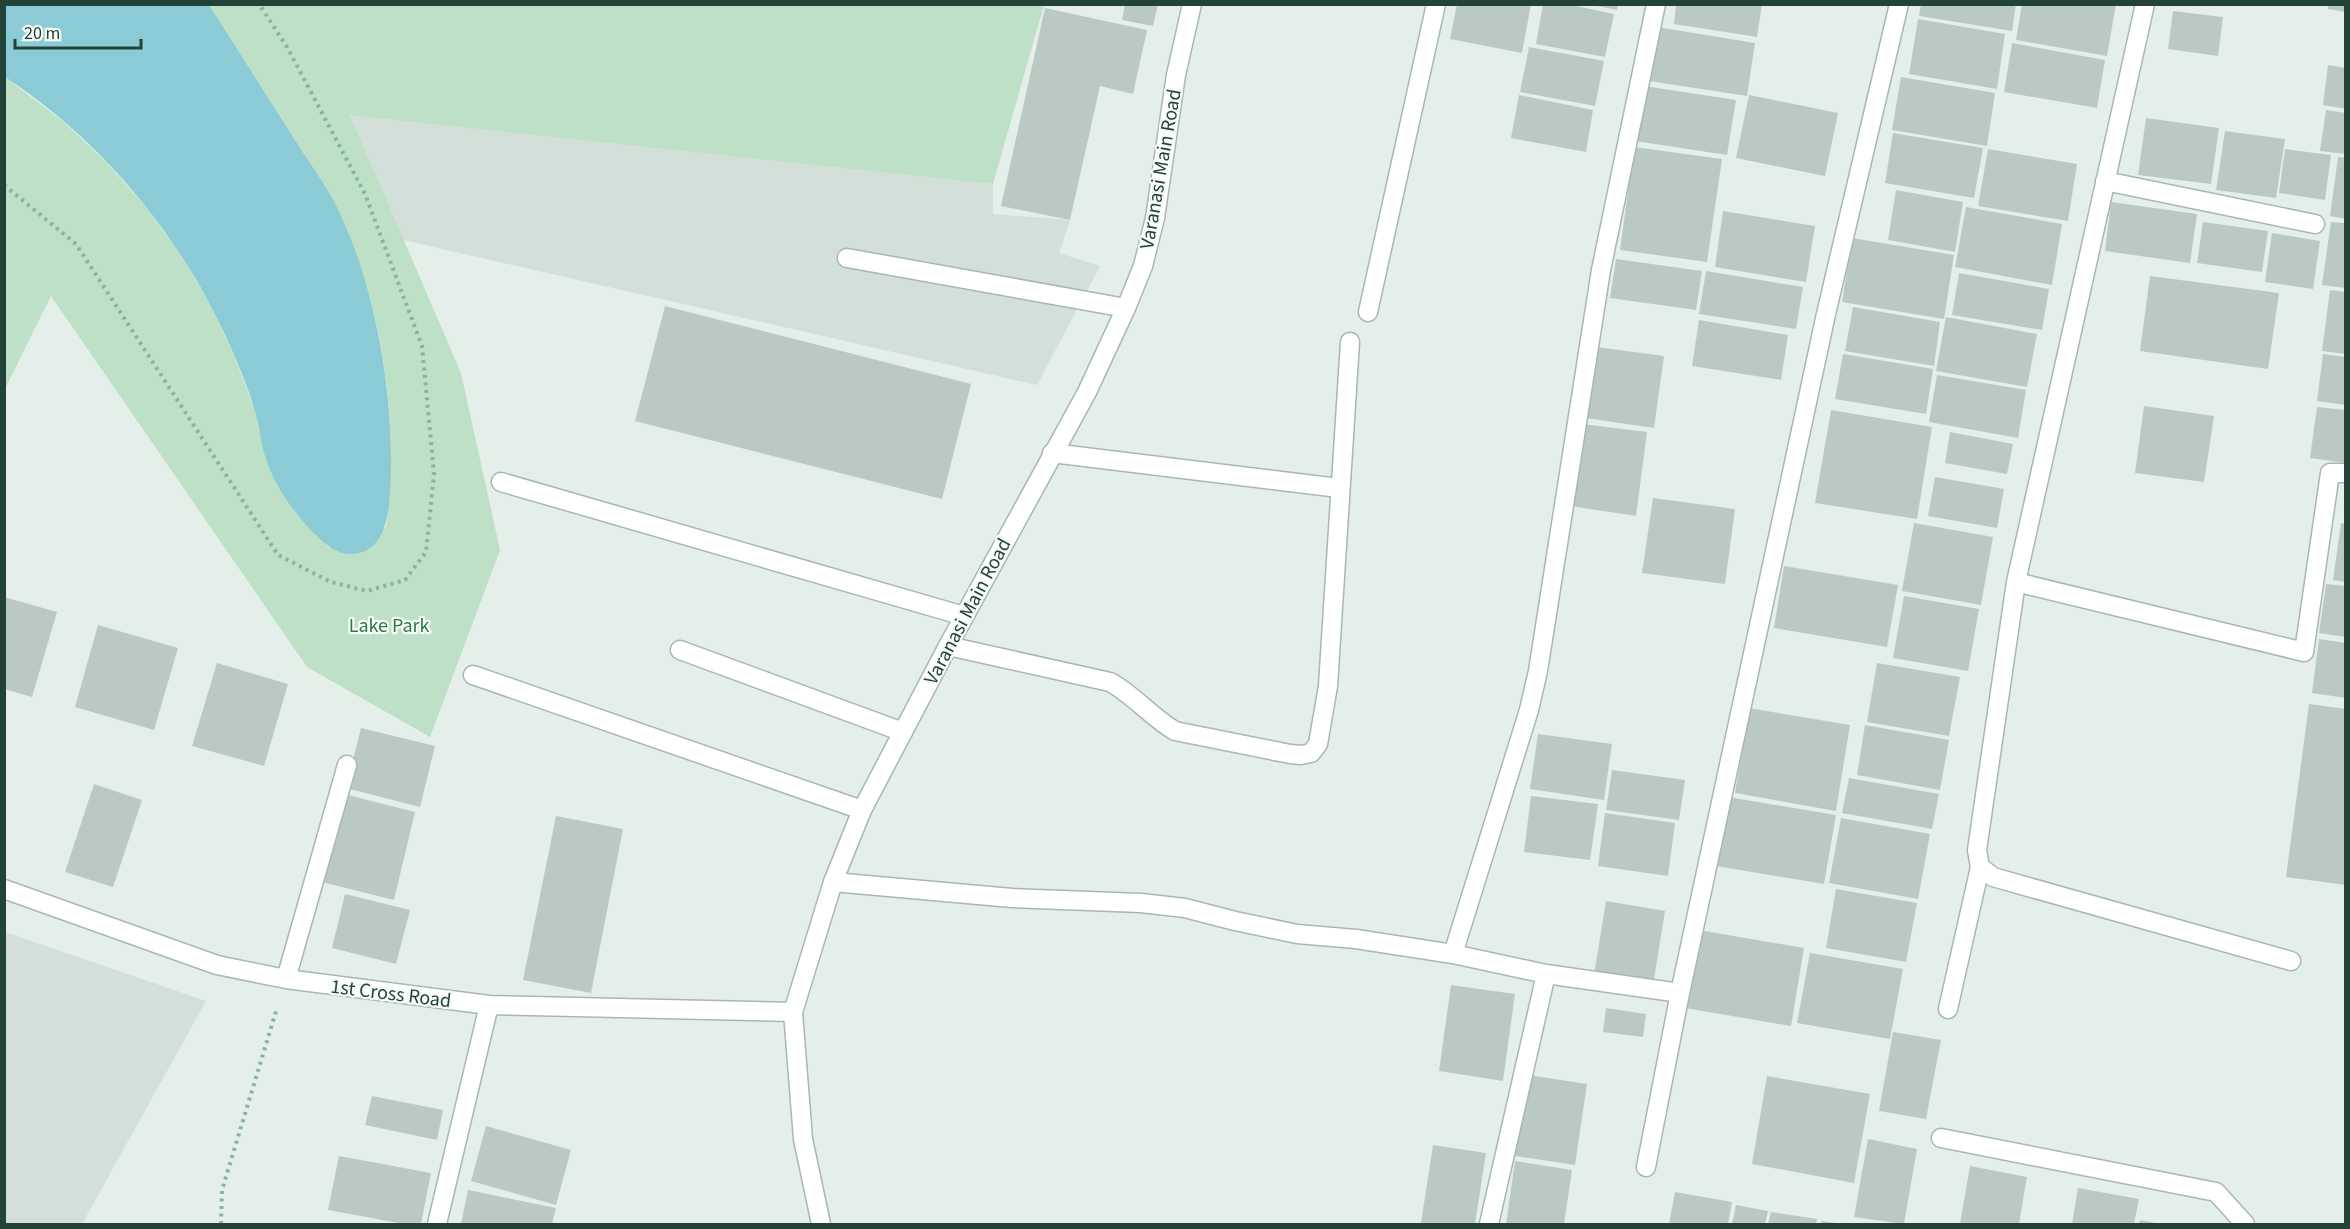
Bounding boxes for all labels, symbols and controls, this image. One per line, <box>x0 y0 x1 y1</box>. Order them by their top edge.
scale bar <box>15 12 141 50</box>
text: 20 m <box>24 21 60 46</box>
street label: Varanasi Main Road <box>1133 87 1189 251</box>
street label: Varanasi Main Road <box>917 533 1018 690</box>
park label: Lake Park <box>349 612 429 640</box>
street label: 1st Cross Road <box>329 973 453 1015</box>

